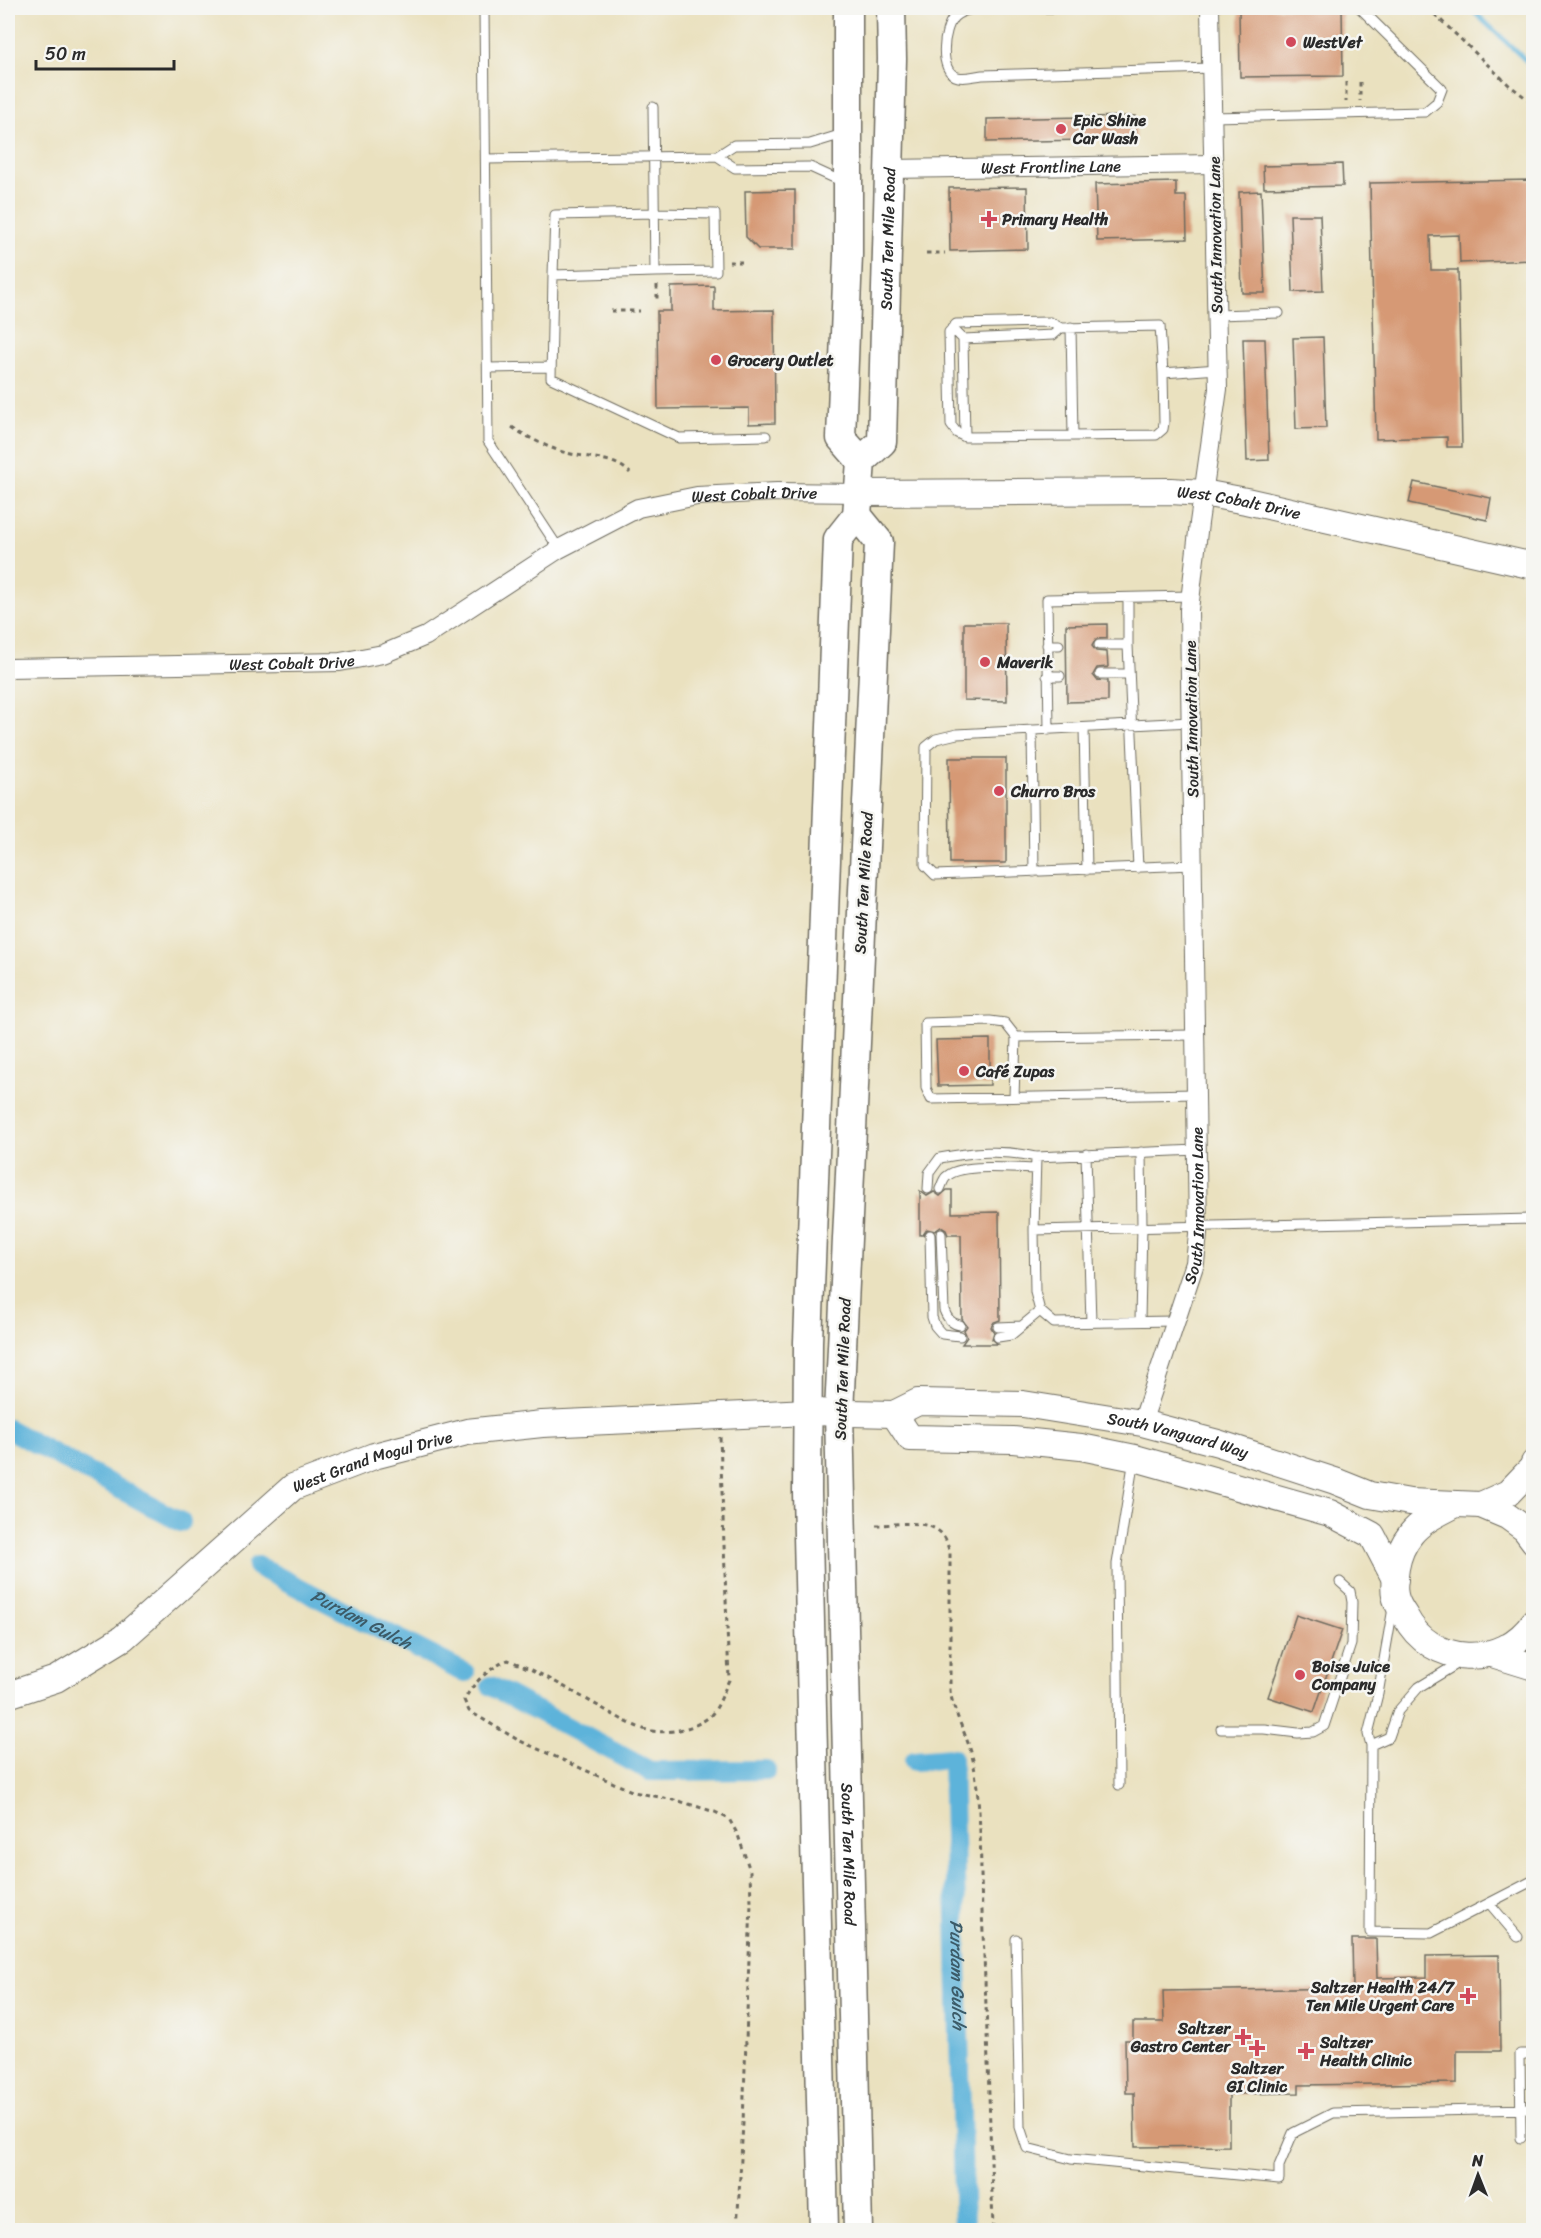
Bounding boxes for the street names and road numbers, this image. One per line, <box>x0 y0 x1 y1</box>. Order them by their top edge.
street label: West Frontline Lane <box>981 151 1121 183</box>
street label: South Innovation Lane <box>1200 156 1231 314</box>
street label: South Ten Mile Road <box>871 166 904 311</box>
street label: West Cobalt Drive <box>1176 477 1304 528</box>
street label: West Cobalt Drive <box>691 478 817 511</box>
street label: South Innovation Lane <box>1176 640 1207 798</box>
street label: West Cobalt Drive <box>229 646 357 679</box>
street label: South Ten Mile Road <box>845 810 882 955</box>
street label: South Innovation Lane <box>1175 1127 1213 1288</box>
street label: South Ten Mile Road <box>826 1296 860 1441</box>
street label: South Vanguard Way <box>1105 1404 1253 1467</box>
street label: West Grand Mogul Drive <box>288 1422 456 1501</box>
street label: South Ten Mile Road <box>833 1783 865 1927</box>

